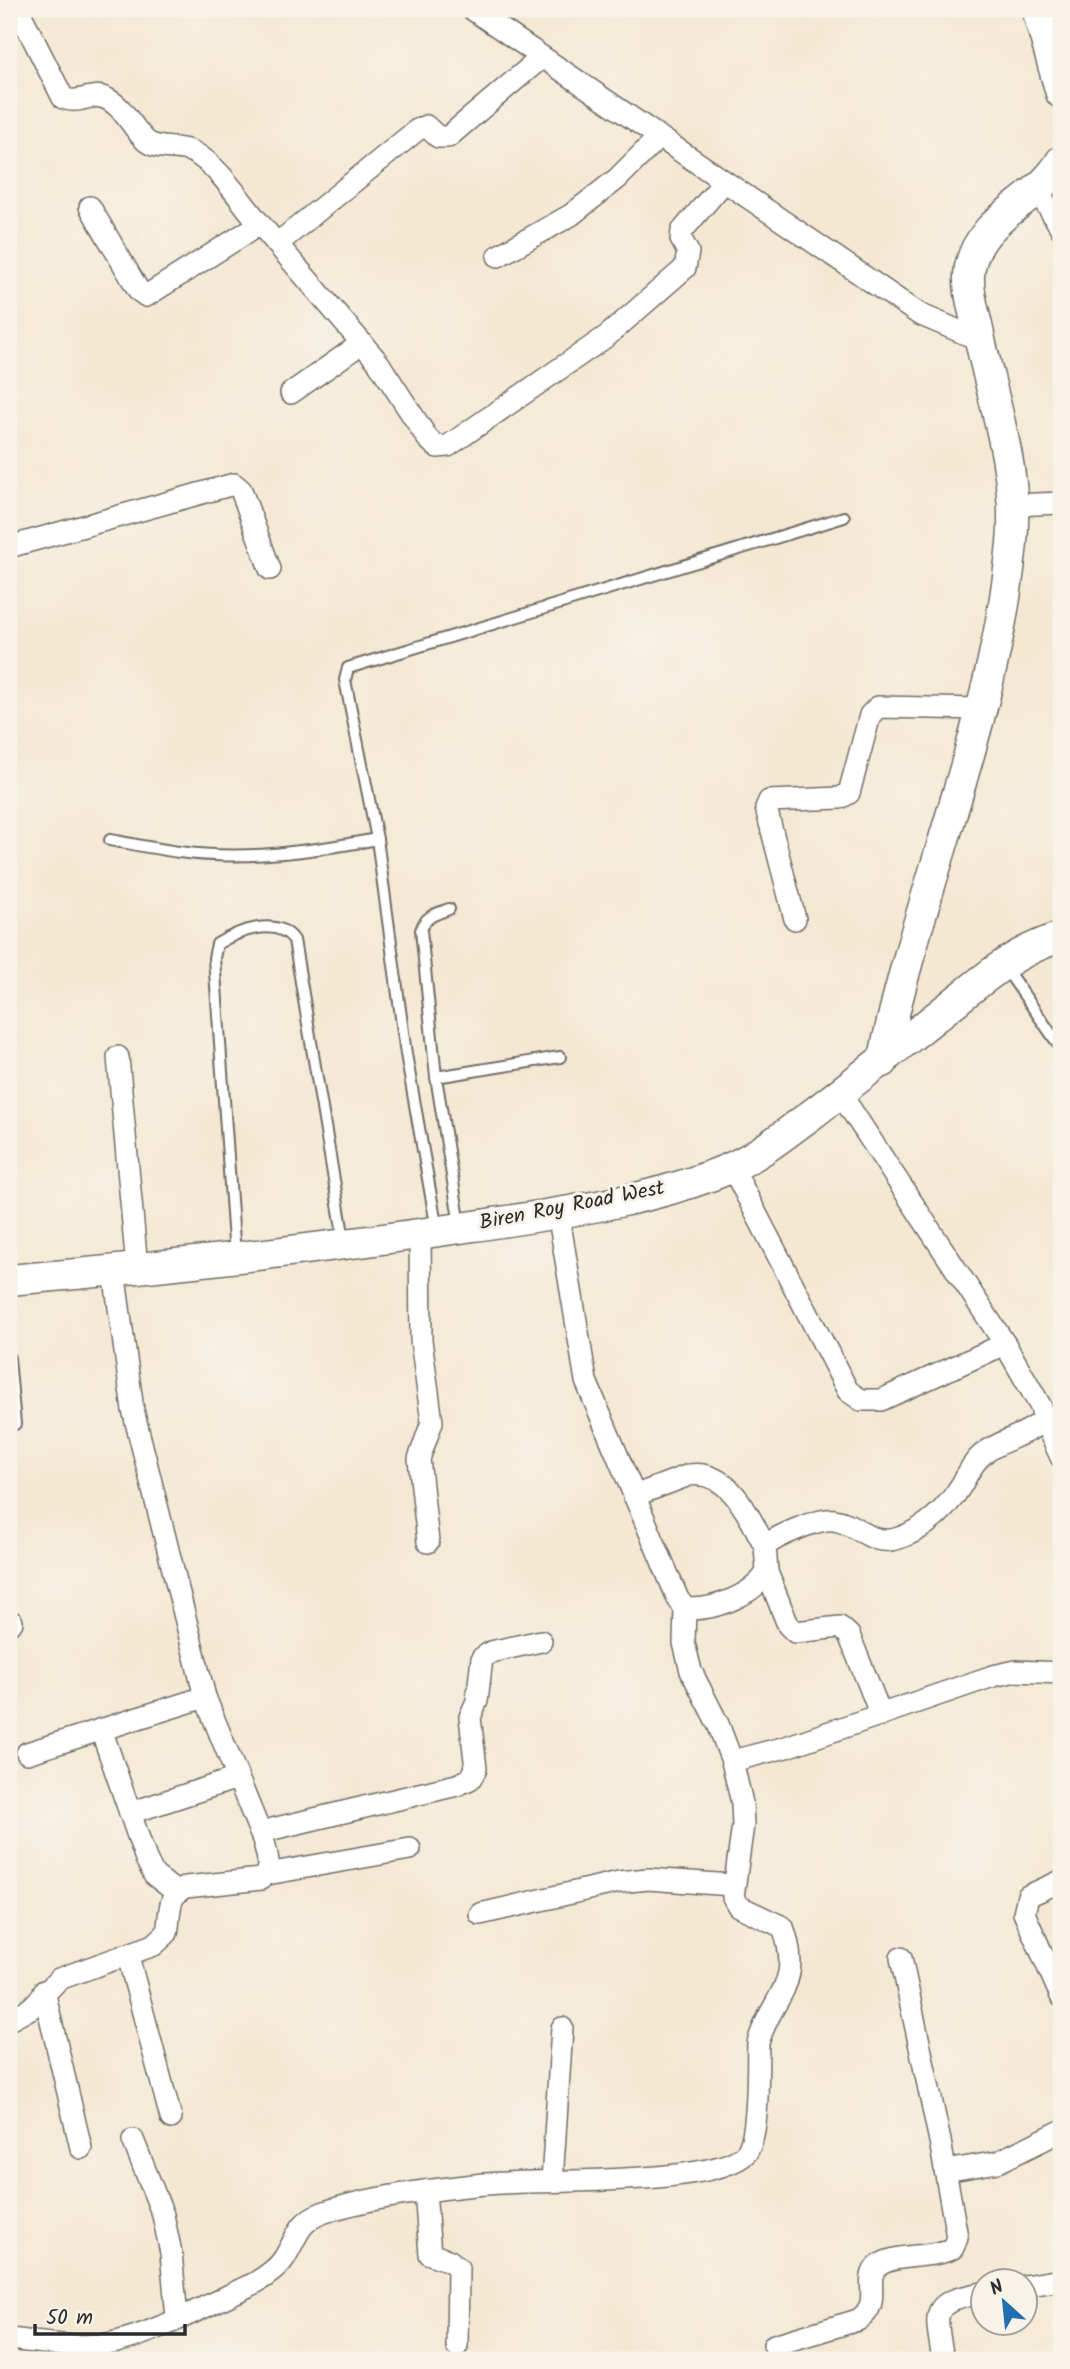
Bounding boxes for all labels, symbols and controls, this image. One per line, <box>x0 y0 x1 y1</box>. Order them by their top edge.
street label: Biren Roy Road West <box>477 1172 668 1240</box>
north arrow <box>968 2268 1038 2338</box>
text: N <box>985 2273 1009 2305</box>
scale bar <box>35 2292 186 2336</box>
text: 50 m <box>46 2302 93 2335</box>

